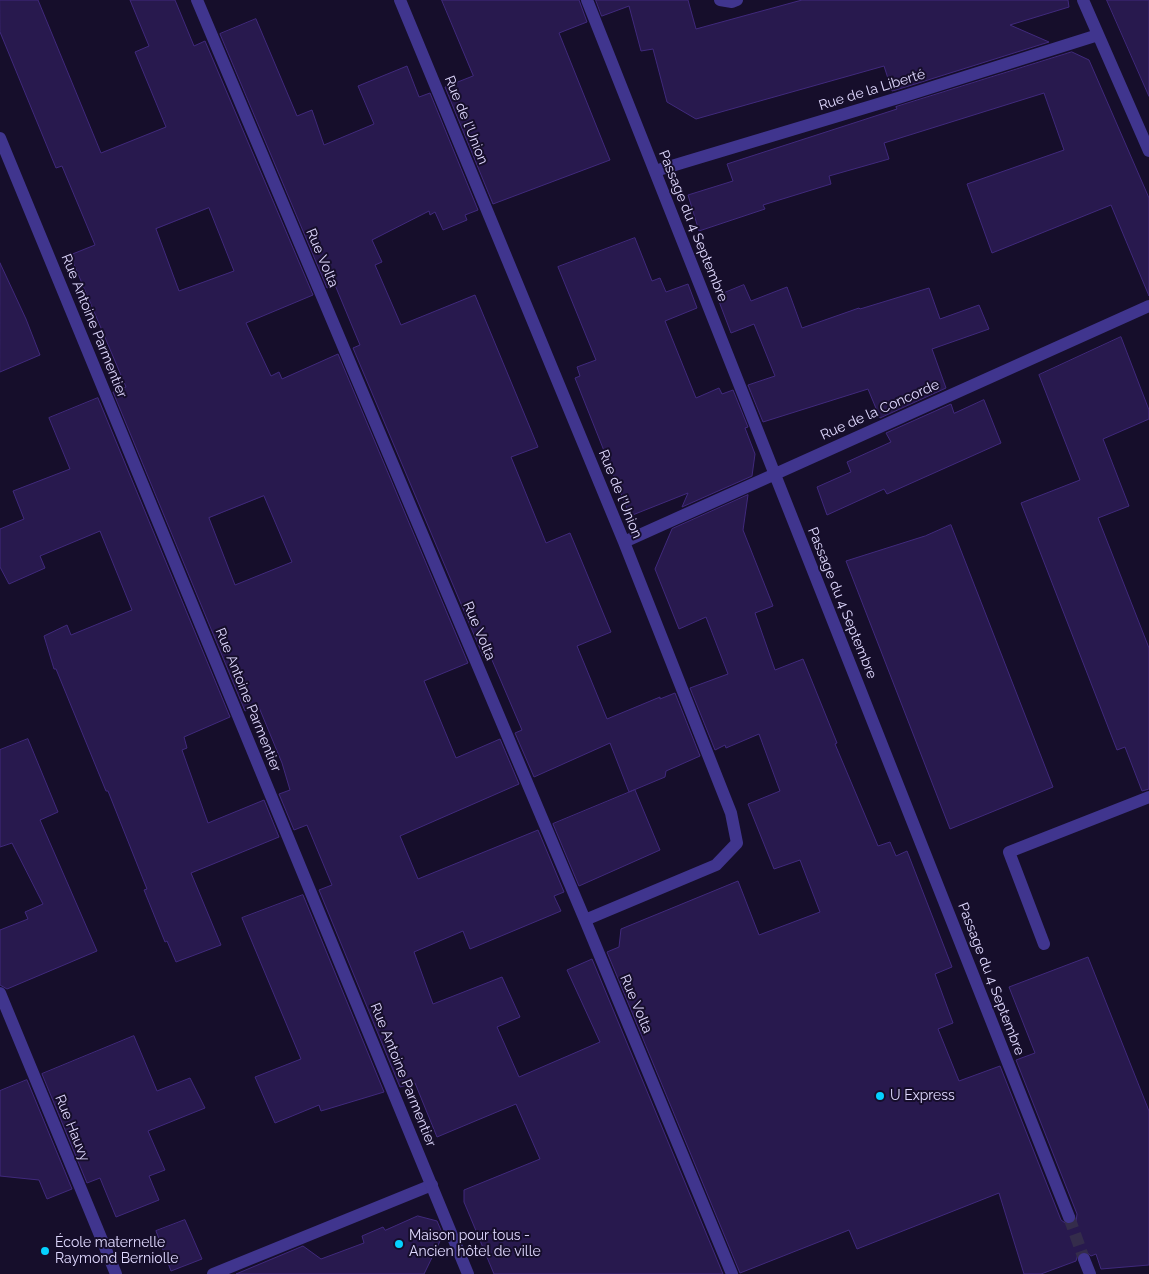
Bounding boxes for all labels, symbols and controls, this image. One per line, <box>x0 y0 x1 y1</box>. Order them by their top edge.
street label: Rue de la Liberté <box>817 66 927 114</box>
street label: Rue de l'Union <box>441 73 491 167</box>
street label: Passage du 4 Septembre <box>655 148 731 304</box>
street label: Rue Volta <box>302 226 342 290</box>
street label: Rue Antoine Parmentier <box>57 252 131 400</box>
street label: Rue de la Concorde <box>818 376 942 444</box>
street label: Rue de l'Union <box>595 447 645 541</box>
street label: Passage du 4 Septembre <box>804 525 880 681</box>
street label: Rue Volta <box>459 599 499 663</box>
street label: Rue Antoine Parmentier <box>211 626 285 774</box>
street label: Passage du 4 Septembre <box>954 900 1028 1058</box>
street label: Rue Volta <box>616 972 656 1036</box>
street label: Rue Antoine Parmentier <box>366 1001 440 1149</box>
place label: U Express <box>890 1088 955 1104</box>
marker: U Express <box>874 1090 886 1102</box>
street label: Rue Hauvy <box>51 1092 93 1164</box>
place label: Maison pour tous - Ancien hôtel de ville <box>409 1228 541 1260</box>
place label: École maternelle Raymond Berniolle <box>55 1235 179 1268</box>
marker: Maison pour tous - Ancien hôtel de ville <box>393 1238 405 1250</box>
marker: École maternelle Raymond Berniolle <box>39 1245 51 1257</box>

